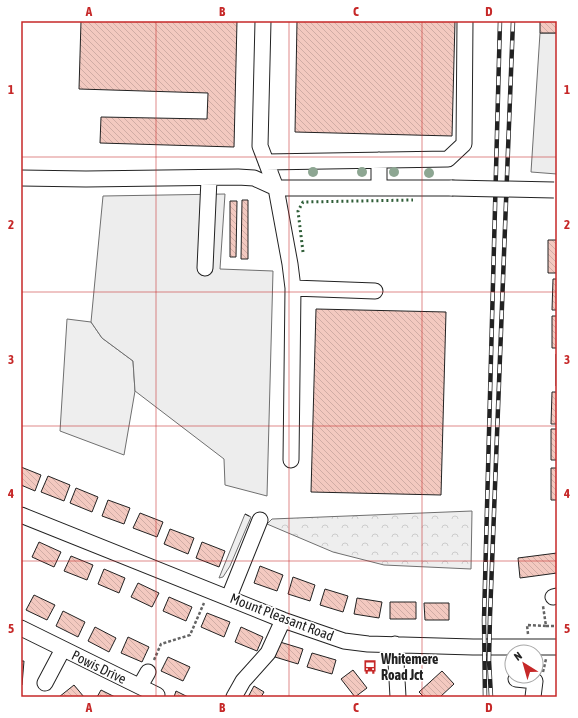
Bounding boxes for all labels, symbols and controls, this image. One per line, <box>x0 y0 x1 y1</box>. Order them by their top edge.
text: A <box>85 4 93 19</box>
text: B <box>219 4 226 19</box>
text: C <box>353 4 359 19</box>
text: D <box>485 4 493 19</box>
text: 1 <box>8 82 14 97</box>
text: 1 <box>564 82 570 97</box>
text: 2 <box>8 217 14 232</box>
text: 2 <box>564 217 570 232</box>
text: 3 <box>8 352 14 367</box>
text: 3 <box>564 352 570 367</box>
text: 4 <box>7 486 14 501</box>
text: 4 <box>563 486 570 501</box>
street label: Mount Pleasant Road <box>228 590 336 644</box>
text: 5 <box>8 621 14 636</box>
text: 5 <box>564 621 570 636</box>
north arrow <box>504 644 544 684</box>
street label: Powis Drive <box>69 647 129 687</box>
text: N <box>512 649 524 663</box>
place label: Whitemere Road Jct <box>380 651 438 683</box>
bus stop icon: Whitemere Road Jct <box>362 659 378 675</box>
text: A <box>85 700 93 715</box>
text: B <box>219 700 226 715</box>
text: C <box>353 700 359 715</box>
text: D <box>485 700 493 715</box>

